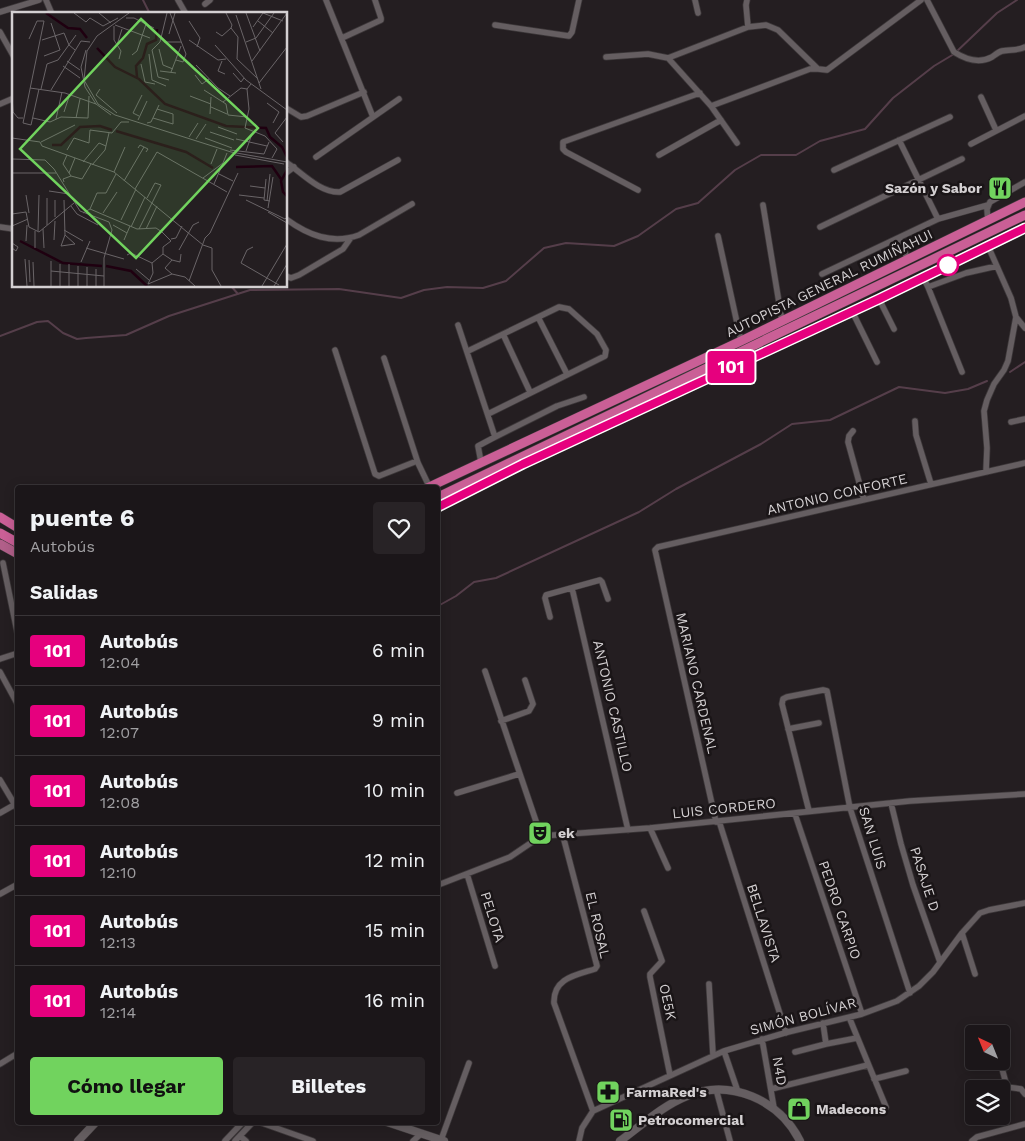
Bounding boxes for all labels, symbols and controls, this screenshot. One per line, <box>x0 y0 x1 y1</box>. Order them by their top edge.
inset map <box>12 12 288 288</box>
restaurant icon: Sazón y Sabor <box>987 175 1013 201</box>
place label: Sazón y Sabor <box>885 180 982 196</box>
street label: AUTOPISTA GENERAL RUMIÑAHUI <box>723 226 935 340</box>
unlabelled marker <box>937 254 959 276</box>
line badge: 101 <box>702 351 760 383</box>
text: 101 <box>717 356 745 377</box>
street label: ANTONIO CONFORTE <box>765 470 909 518</box>
button: heart <box>373 502 425 554</box>
text: puente 6 <box>30 504 135 532</box>
text: Autobús <box>30 537 95 556</box>
text: Salidas <box>30 581 98 604</box>
street label: MARIANO CARDENAL <box>673 611 721 755</box>
text: Autobús <box>100 630 178 653</box>
text: 6 min <box>372 639 425 662</box>
street label: ANTONIO CASTILLO <box>590 639 636 773</box>
text: 101 <box>44 640 71 661</box>
text: 12:04 <box>100 653 140 672</box>
text: Autobús <box>100 700 178 723</box>
text: 9 min <box>372 709 425 732</box>
text: 101 <box>44 710 71 731</box>
text: 12:07 <box>100 723 139 742</box>
text: Autobús <box>100 770 178 793</box>
text: 10 min <box>364 779 425 802</box>
text: 101 <box>44 780 71 801</box>
text: 12:08 <box>100 793 140 812</box>
street label: LUIS CORDERO <box>671 795 777 821</box>
street label: SAN LUIS <box>856 805 890 871</box>
theatre icon: ek <box>527 820 553 846</box>
place label: ek <box>558 825 575 841</box>
text: Autobús <box>100 840 178 863</box>
street label: PASAJE D <box>907 845 943 913</box>
text: 12 min <box>365 849 425 872</box>
text: 101 <box>44 850 71 871</box>
street label: PEDRO CARPIO <box>816 859 864 961</box>
text: 12:10 <box>100 863 137 882</box>
street label: BELLAVISTA <box>744 882 784 964</box>
street label: PELOTA <box>478 890 508 944</box>
street label: EL ROSAL <box>583 890 613 960</box>
text: Autobús <box>100 910 178 933</box>
text: 15 min <box>365 919 425 942</box>
text: 101 <box>44 920 71 941</box>
text: 12:13 <box>100 933 136 952</box>
text: Autobús <box>100 980 178 1003</box>
street label: OE5K <box>656 982 680 1022</box>
text: 16 min <box>365 989 425 1012</box>
text: 101 <box>44 990 71 1011</box>
street label: SIMÓN BOLÍVAR <box>748 994 858 1038</box>
text: 12:14 <box>100 1003 136 1022</box>
north arrow <box>965 1025 1010 1070</box>
map controls <box>965 1025 1010 1125</box>
street label: N4D <box>770 1055 790 1087</box>
button: Cómo llegar <box>30 1057 223 1115</box>
button: Billetes <box>233 1057 425 1115</box>
pharmacy icon: FarmaRed's <box>595 1079 621 1105</box>
button: layers <box>965 1080 1010 1125</box>
place label: FarmaRed's <box>626 1084 707 1100</box>
shop icon: Madecons <box>786 1096 812 1122</box>
place label: Madecons <box>816 1101 887 1117</box>
fuel station icon: Petrocomercial <box>608 1107 634 1133</box>
place label: Petrocomercial <box>638 1112 744 1128</box>

